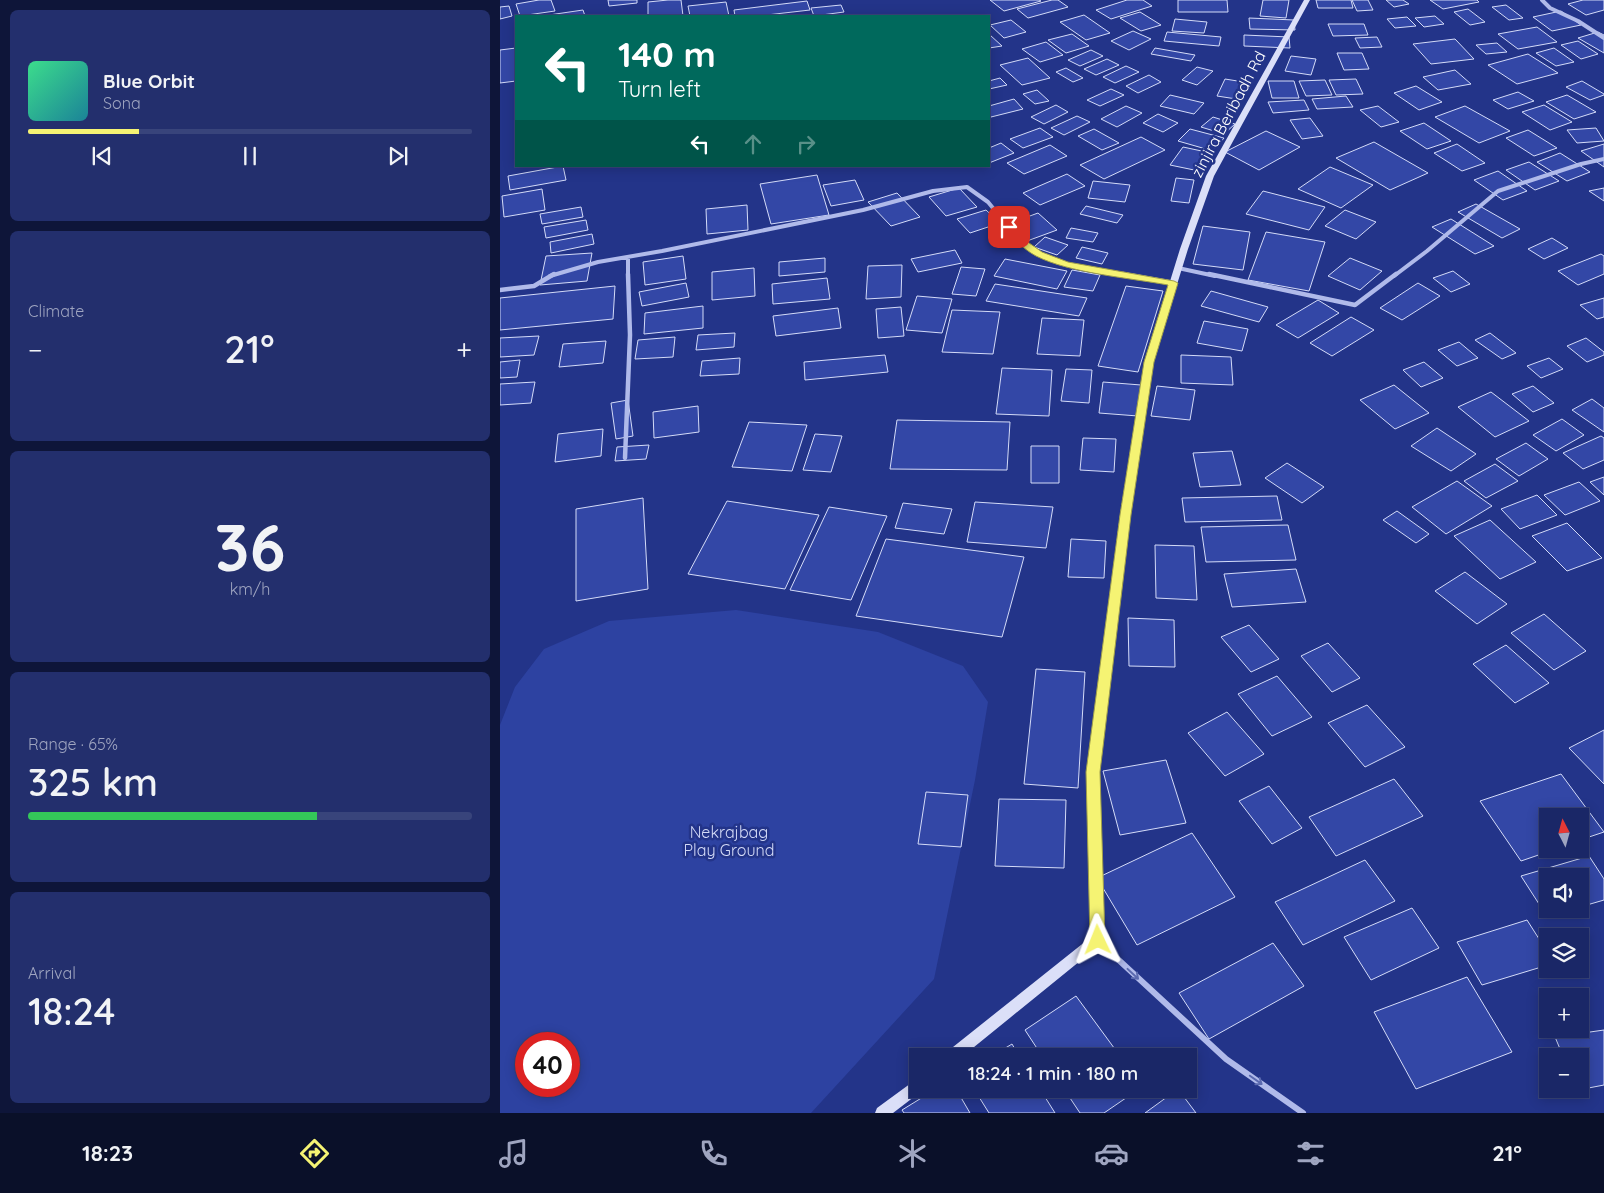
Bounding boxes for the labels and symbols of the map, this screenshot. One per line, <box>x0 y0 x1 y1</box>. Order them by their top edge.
street label: zinjira Beribadh Rd <box>1186 47 1270 181</box>
pin <box>988 206 1030 248</box>
north arrow <box>1539 808 1589 858</box>
park label: Nekrajbag Play Ground <box>683 822 775 860</box>
position arrow <box>1071 913 1123 965</box>
one-way arrow <box>1127 968 1140 979</box>
speed limit sign: 40 <box>515 1032 580 1097</box>
one-way arrow <box>1249 1075 1263 1085</box>

